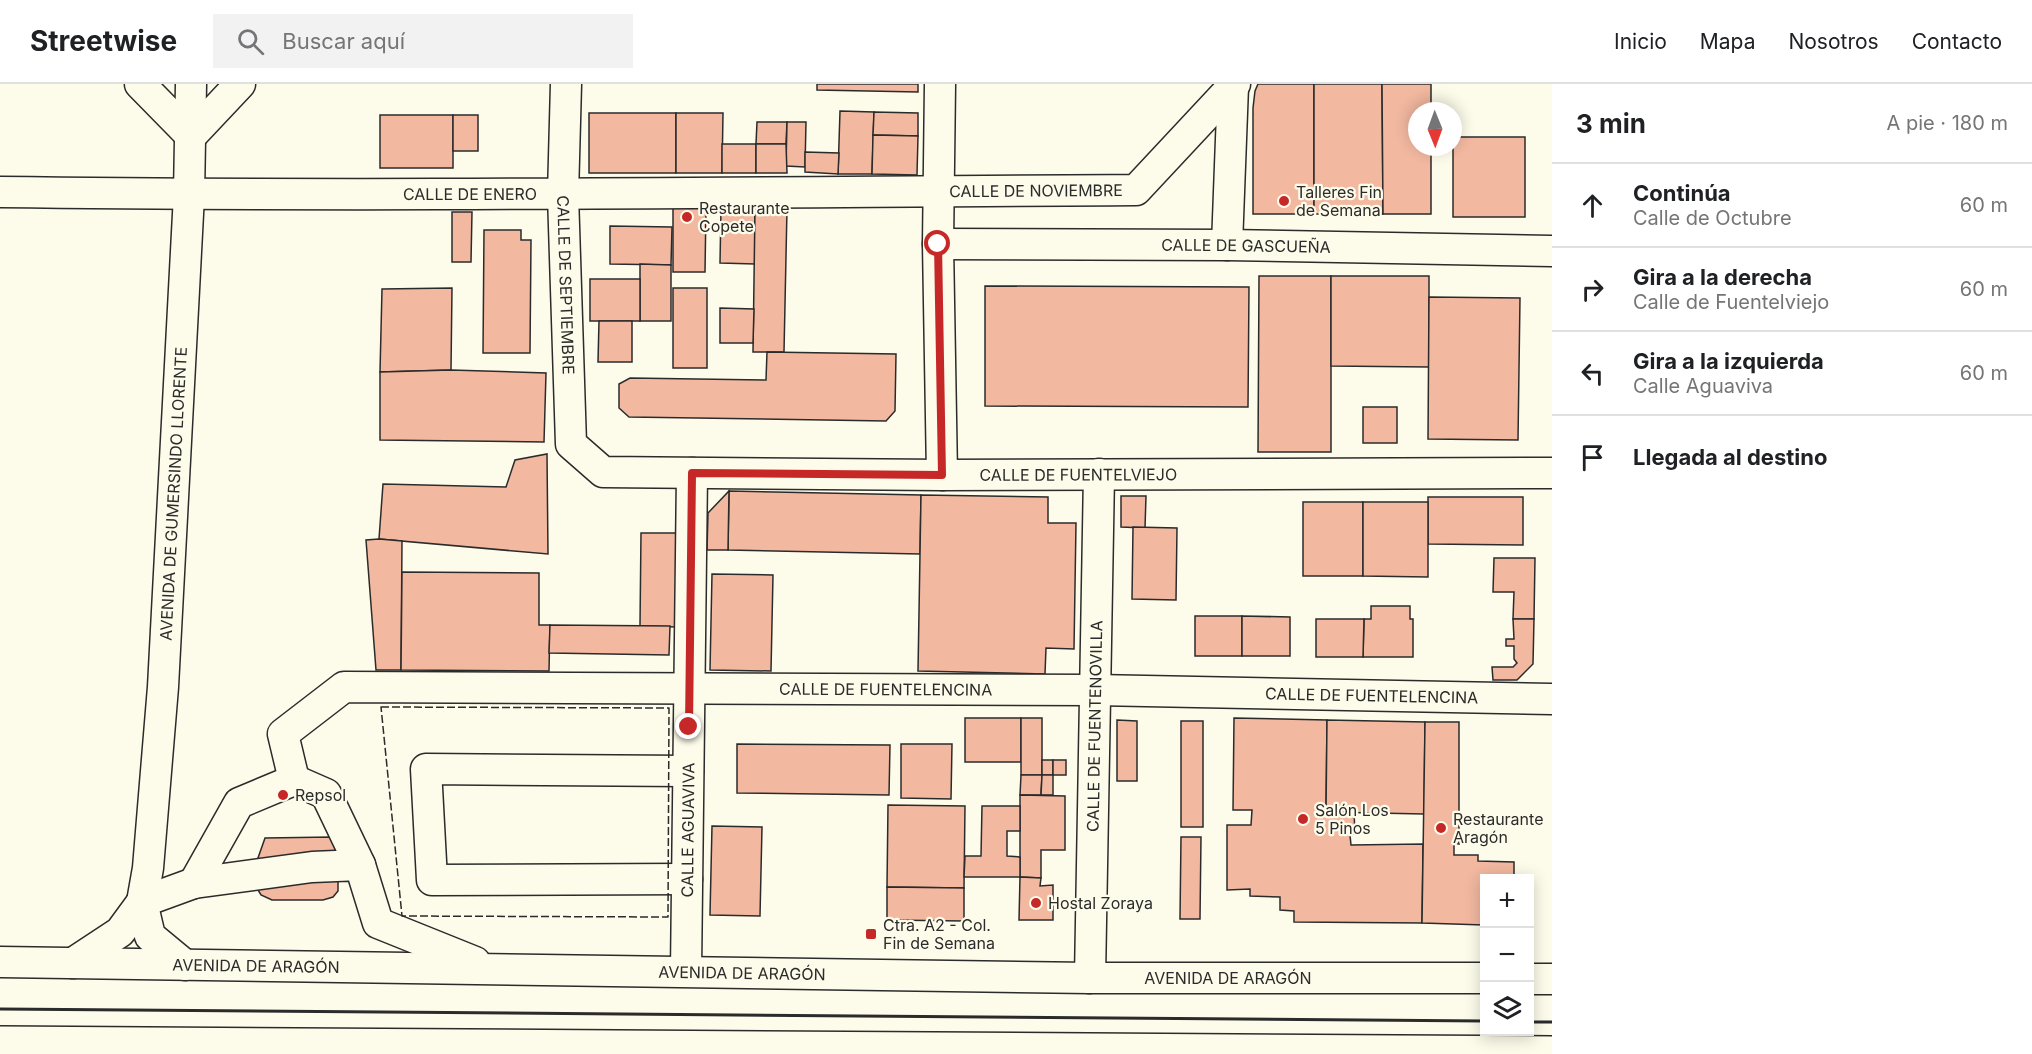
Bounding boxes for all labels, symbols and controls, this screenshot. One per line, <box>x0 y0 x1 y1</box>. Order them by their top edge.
search box <box>213 14 633 68</box>
text: Streetwise <box>30 24 177 58</box>
icon: search <box>234 25 267 58</box>
text: Buscar aquí <box>282 28 405 54</box>
text: Inicio <box>1614 29 1667 54</box>
text: Mapa <box>1700 29 1755 54</box>
text: Nosotros <box>1788 29 1879 54</box>
text: Contacto <box>1912 29 2002 54</box>
north arrow <box>1408 102 1462 156</box>
text: 3 min <box>1576 108 1646 139</box>
text: A pie · 180 m <box>1887 111 2008 135</box>
street label: CALLE DE NOVIEMBRE <box>949 180 1123 201</box>
text: Continúa <box>1633 180 1731 206</box>
place label: Talleres Fin de Semana <box>1296 182 1382 220</box>
street label: CALLE DE ENERO <box>403 184 537 204</box>
icon: ahead <box>1576 189 1609 222</box>
text: 60 m <box>1960 193 2008 217</box>
marker: Talleres Fin de Semana <box>1277 194 1291 208</box>
street label: CALLE DE SEPTIEMBRE <box>553 195 579 375</box>
place label: Restaurante Copete <box>699 198 789 236</box>
text: Calle de Octubre <box>1633 206 1792 230</box>
marker: Restaurante Copete <box>680 210 694 224</box>
route start <box>924 230 950 256</box>
street label: CALLE DE GASCUEÑA <box>1161 235 1331 257</box>
text: Gira a la derecha <box>1633 264 1812 290</box>
icon: right <box>1576 273 1609 306</box>
text: 60 m <box>1960 277 2008 301</box>
text: Calle de Fuentelviejo <box>1633 290 1829 314</box>
street label: AVENIDA DE GUMERSINDO LLORENTE <box>155 346 191 641</box>
text: Gira a la izquierda <box>1633 348 1824 374</box>
icon: left <box>1576 357 1609 390</box>
text: 60 m <box>1960 361 2008 385</box>
text: Calle Aguaviva <box>1633 374 1773 398</box>
icon: arrive <box>1576 441 1609 474</box>
text: Llegada al destino <box>1633 444 1827 470</box>
street label: CALLE DE FUENTELVIEJO <box>979 464 1177 485</box>
street label: CALLE DE FUENTENOVILLA <box>1083 620 1106 832</box>
street label: CALLE DE FUENTELENCINA <box>779 679 992 700</box>
street label: CALLE DE FUENTELENCINA <box>1265 683 1478 708</box>
route end <box>675 713 701 739</box>
street label: CALLE AGUAVIVA <box>677 762 699 898</box>
place label: Repsol <box>295 785 346 805</box>
marker: Repsol <box>276 788 290 802</box>
place label: Salón Los 5 Pinos <box>1315 800 1389 838</box>
place label: Restaurante Aragón <box>1453 809 1543 847</box>
marker: Salón Los 5 Pinos <box>1296 812 1310 826</box>
marker: Restaurante Aragón <box>1434 821 1448 835</box>
map controls <box>1480 874 1534 1036</box>
button: + <box>1480 874 1534 928</box>
place label: Hostal Zoraya <box>1048 893 1153 913</box>
marker: Hostal Zoraya <box>1029 896 1043 910</box>
place label: Ctra. A2 - Col. Fin de Semana <box>883 915 995 953</box>
marker: Ctra. A2 - Col. Fin de Semana <box>864 927 878 941</box>
button: − <box>1480 928 1534 982</box>
street label: AVENIDA DE ARAGÓN <box>172 955 340 977</box>
street label: AVENIDA DE ARAGÓN <box>658 962 826 984</box>
street label: AVENIDA DE ARAGÓN <box>1144 968 1312 988</box>
button: layers <box>1480 982 1534 1036</box>

